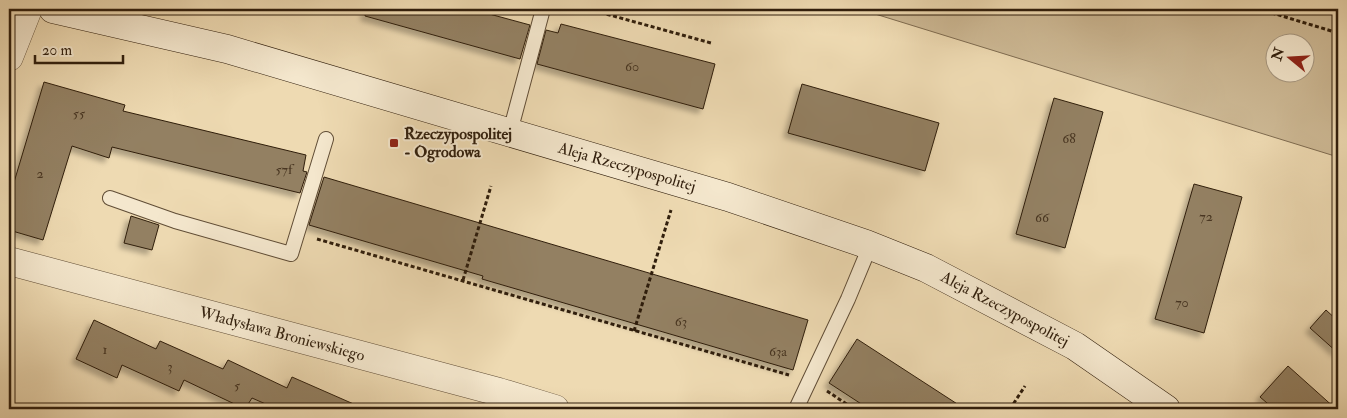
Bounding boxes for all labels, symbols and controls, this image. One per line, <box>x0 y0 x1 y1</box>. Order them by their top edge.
scale bar <box>35 32 122 64</box>
north arrow <box>1264 32 1314 82</box>
text: 20 m <box>42 41 72 60</box>
text: N <box>1268 45 1288 64</box>
house number: 60 <box>625 58 639 75</box>
house number: 55 <box>73 105 86 122</box>
place label: Rzeczypospolitej - Ogrodowa <box>404 124 512 163</box>
house number: 68 <box>1062 130 1076 147</box>
marker: Rzeczypospolitej - Ogrodowa <box>388 137 400 149</box>
street label: Aleja Rzeczypospolitej <box>555 137 698 197</box>
house number: 57f <box>275 161 295 178</box>
house number: 2 <box>36 165 44 182</box>
house number: 72 <box>1199 208 1213 225</box>
house number: 66 <box>1035 209 1050 226</box>
street label: Aleja Rzeczypospolitej <box>936 266 1073 352</box>
house number: 70 <box>1175 294 1189 311</box>
street label: Władysława Broniewskiego <box>196 302 367 366</box>
house number: 63 <box>675 313 687 330</box>
house number: 1 <box>103 341 108 358</box>
house number: 63a <box>769 343 787 360</box>
house number: 3 <box>167 358 173 375</box>
house number: 5 <box>234 377 241 394</box>

